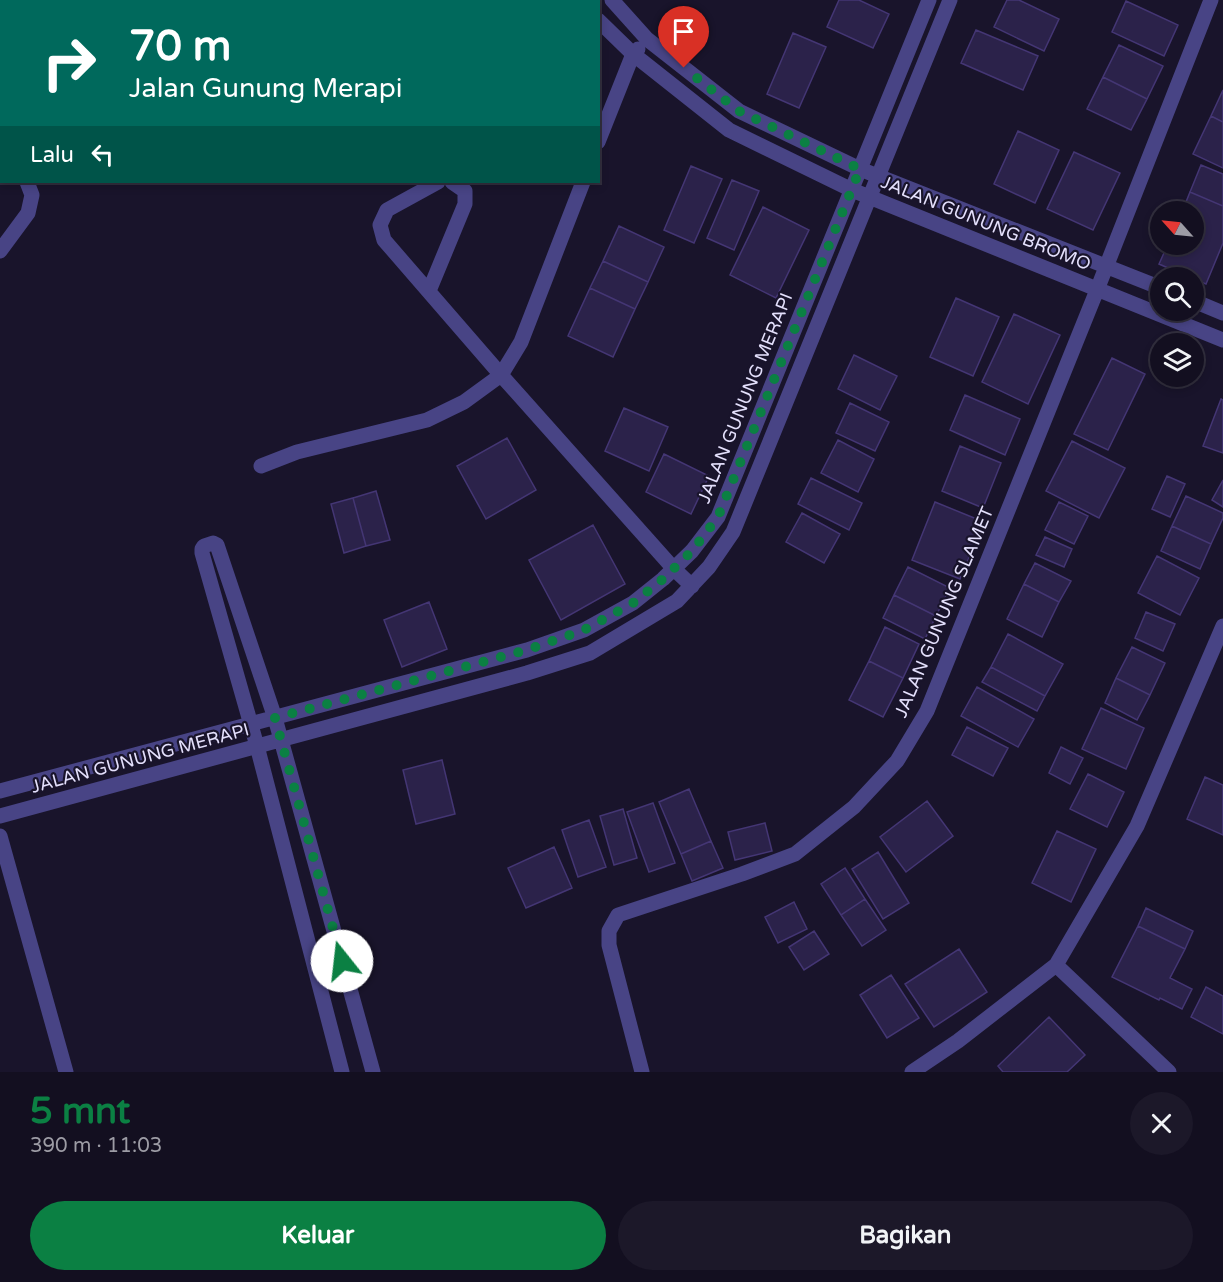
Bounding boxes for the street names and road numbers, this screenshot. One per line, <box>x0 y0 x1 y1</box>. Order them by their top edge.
street label: JALAN GUNUNG BROMO <box>878 171 1094 275</box>
street label: JALAN GUNUNG MERAPI <box>693 290 797 506</box>
street label: JALAN GUNUNG SLAMET <box>890 503 998 721</box>
street label: JALAN GUNUNG MERAPI <box>29 718 251 798</box>

